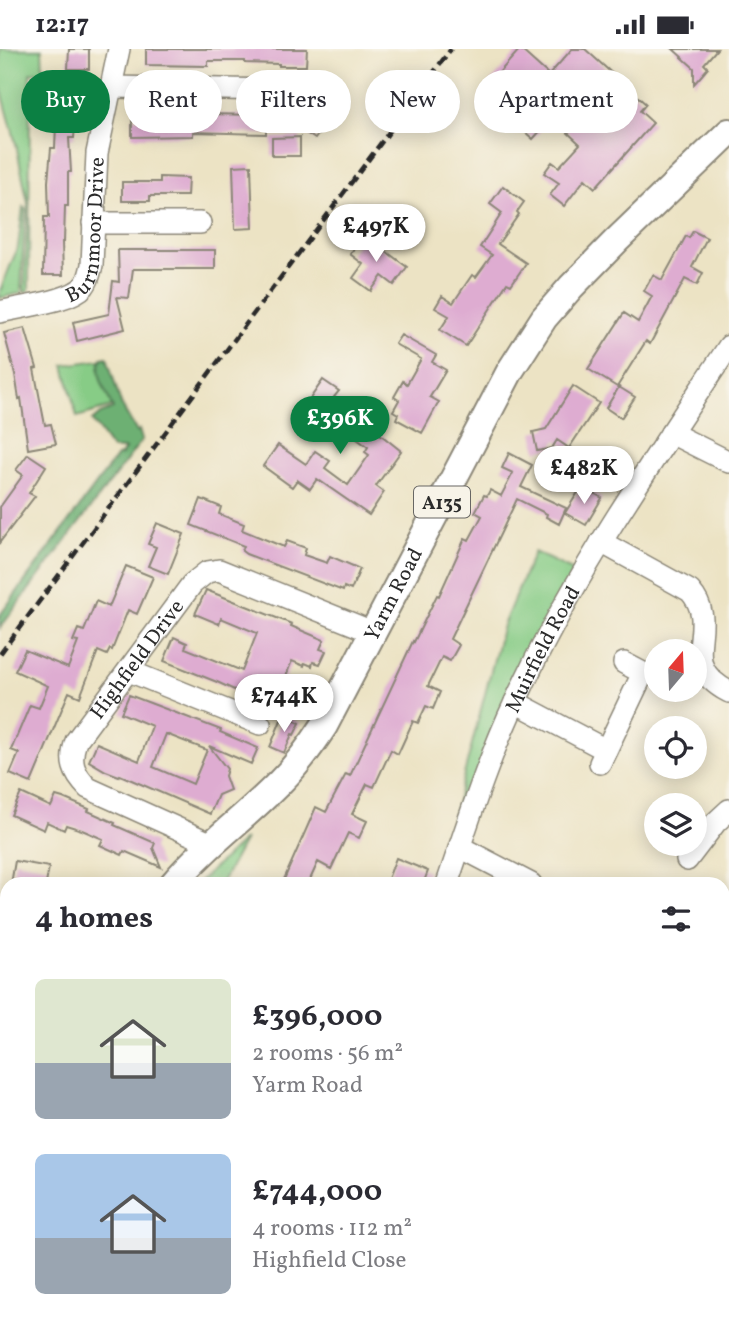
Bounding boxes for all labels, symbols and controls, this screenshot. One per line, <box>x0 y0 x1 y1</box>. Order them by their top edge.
text: 12:17 <box>35 7 89 43</box>
chip: Buy <box>21 70 110 133</box>
chip: Rent <box>124 70 222 133</box>
chip: Filters <box>236 70 351 133</box>
chip: New <box>365 70 460 133</box>
chip: Apartment <box>474 70 638 133</box>
street label: Burnmoor Drive <box>61 156 113 311</box>
pin: £497K <box>327 205 425 264</box>
text: £497K <box>342 211 410 243</box>
pin: £396K <box>291 397 389 456</box>
text: £396K <box>306 403 374 435</box>
pin: £482K <box>535 447 633 506</box>
text: £482K <box>550 453 618 485</box>
road number: A135 <box>414 486 470 517</box>
street label: Yarm Road <box>358 543 431 647</box>
street label: Muirfield Road <box>499 581 588 718</box>
street label: Highfield Drive <box>84 594 192 726</box>
north arrow <box>644 639 707 702</box>
map controls <box>644 639 707 856</box>
pin: £744K <box>235 675 333 734</box>
text: £744K <box>251 681 318 713</box>
button: locate <box>644 716 707 779</box>
button: layers <box>644 793 707 856</box>
text: 4 homes <box>35 898 153 940</box>
icon: filters <box>657 900 695 938</box>
text: £396,000 <box>252 996 382 1038</box>
icon: home <box>91 1007 175 1091</box>
text: 2 rooms · 56 m² <box>252 1038 403 1070</box>
text: Yarm Road <box>252 1070 363 1102</box>
text: £744,000 <box>252 1171 382 1213</box>
icon: home <box>91 1182 175 1266</box>
text: 4 rooms · 112 m² <box>252 1213 412 1245</box>
text: Highfield Close <box>252 1245 406 1277</box>

